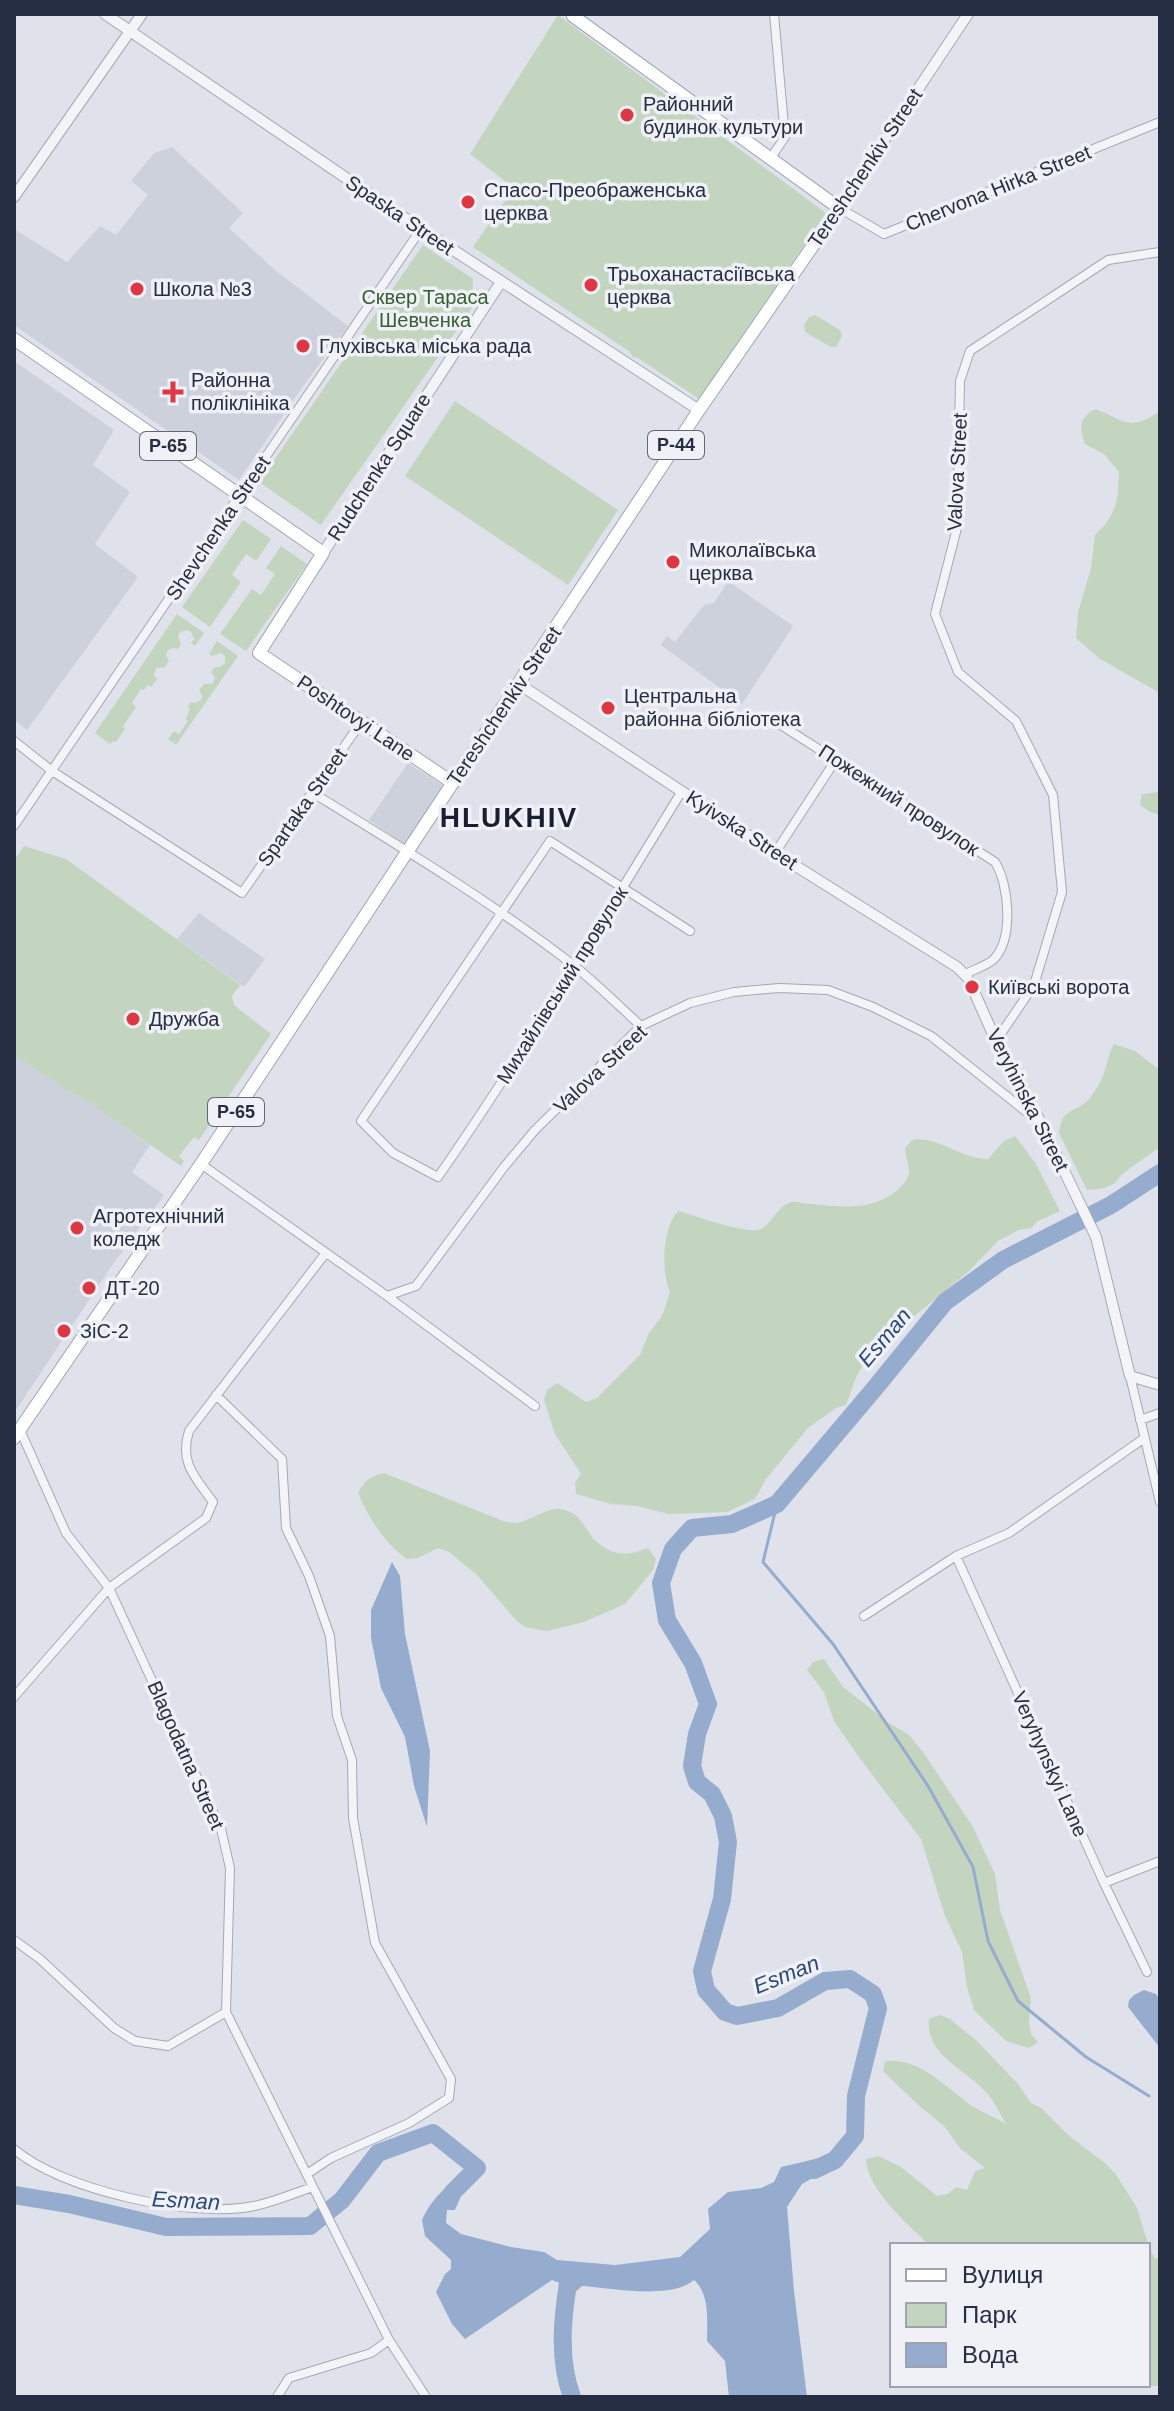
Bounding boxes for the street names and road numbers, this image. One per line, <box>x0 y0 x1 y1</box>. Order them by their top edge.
street label: Tereshchenkiv Street <box>804 84 927 252</box>
street label: Chervona Hirka Street <box>902 141 1094 235</box>
street label: Spaska Street <box>342 171 459 259</box>
street label: Rudchenka Square <box>323 389 435 545</box>
street label: Valova Street <box>943 412 971 532</box>
road number: Р-44 <box>648 431 704 459</box>
road number: Р-65 <box>140 432 196 460</box>
street label: Shevchenka Street <box>162 451 275 604</box>
street label: Tereshchenkiv Street <box>443 622 566 790</box>
street label: Poshtovyi Lane <box>293 671 419 765</box>
street label: Пожежний провулок <box>815 740 983 860</box>
street label: Spartaka Street <box>253 743 351 870</box>
street label: Kyivska Street <box>682 786 802 874</box>
street label: Михайлівський провулок <box>492 882 632 1088</box>
street label: Valova Street <box>549 1020 651 1117</box>
street label: Veryhinska Street <box>983 1025 1074 1175</box>
road number: Р-65 <box>208 1098 264 1126</box>
street label: Blagodatna Street <box>143 1677 229 1833</box>
street label: Veryhynskyi Lane <box>1008 1688 1092 1840</box>

